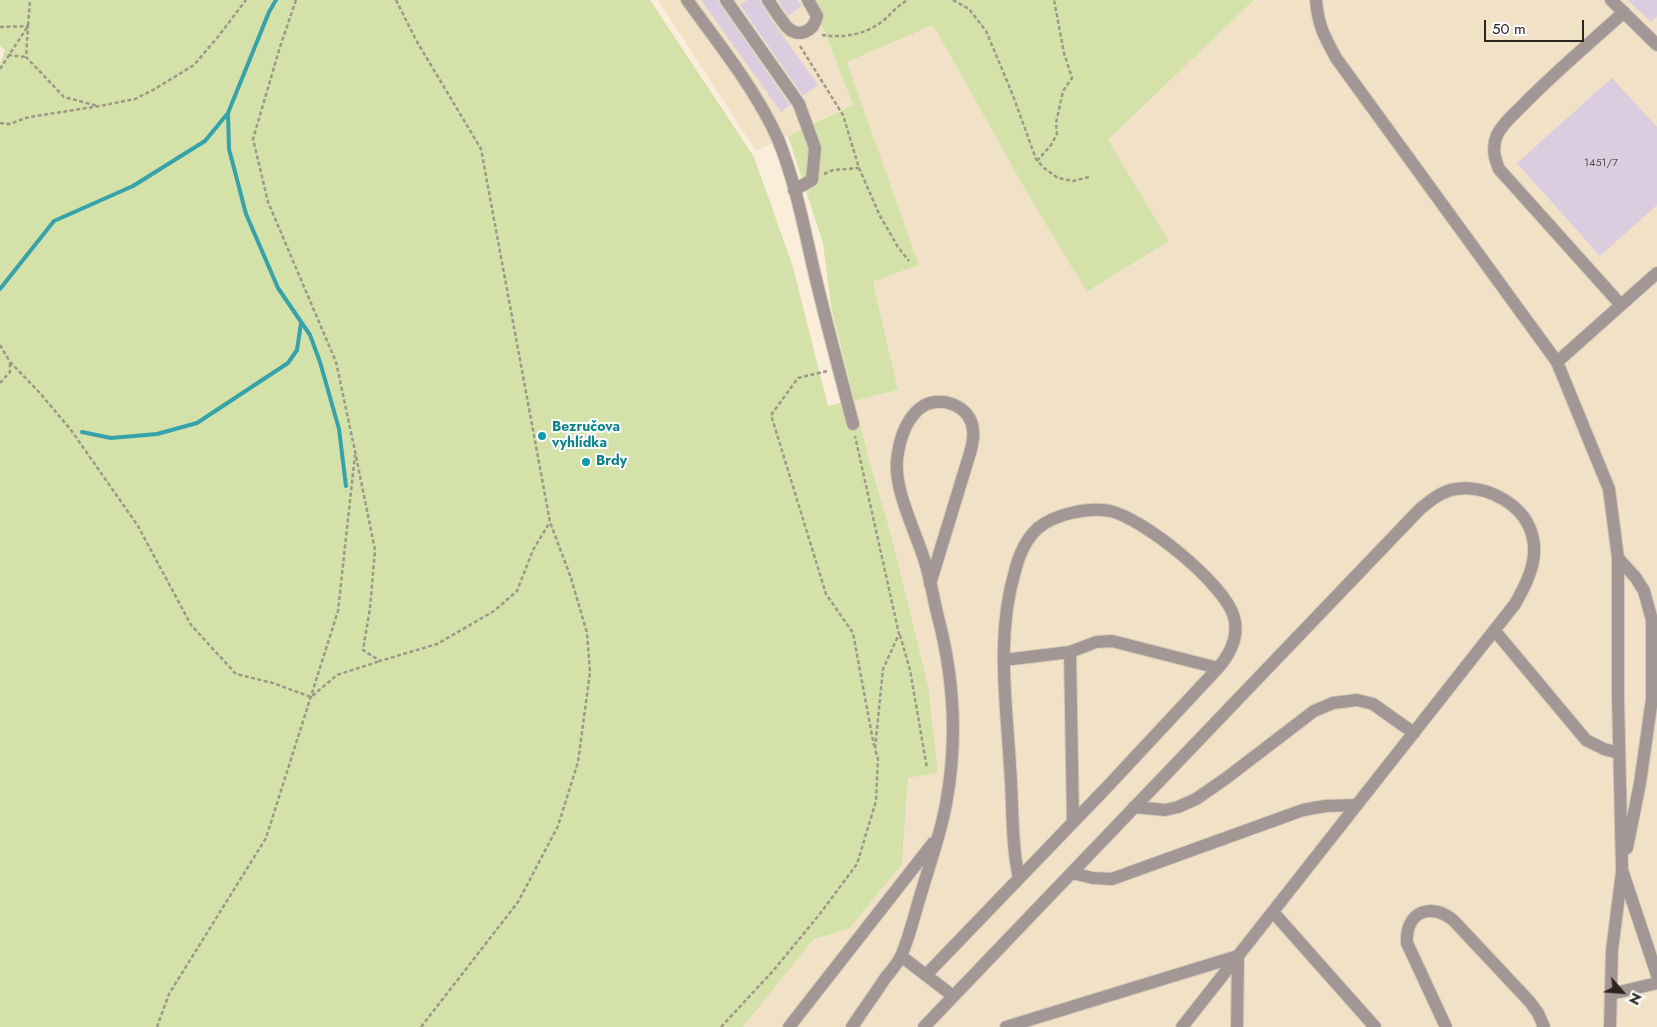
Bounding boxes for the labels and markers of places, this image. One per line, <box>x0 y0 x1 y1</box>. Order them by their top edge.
place label: Bezručova vyhlídka <box>552 420 620 452</box>
marker: Bezručova vyhlídka <box>536 430 548 442</box>
place label: Brdy <box>596 454 627 470</box>
marker: Brdy <box>580 456 592 468</box>

